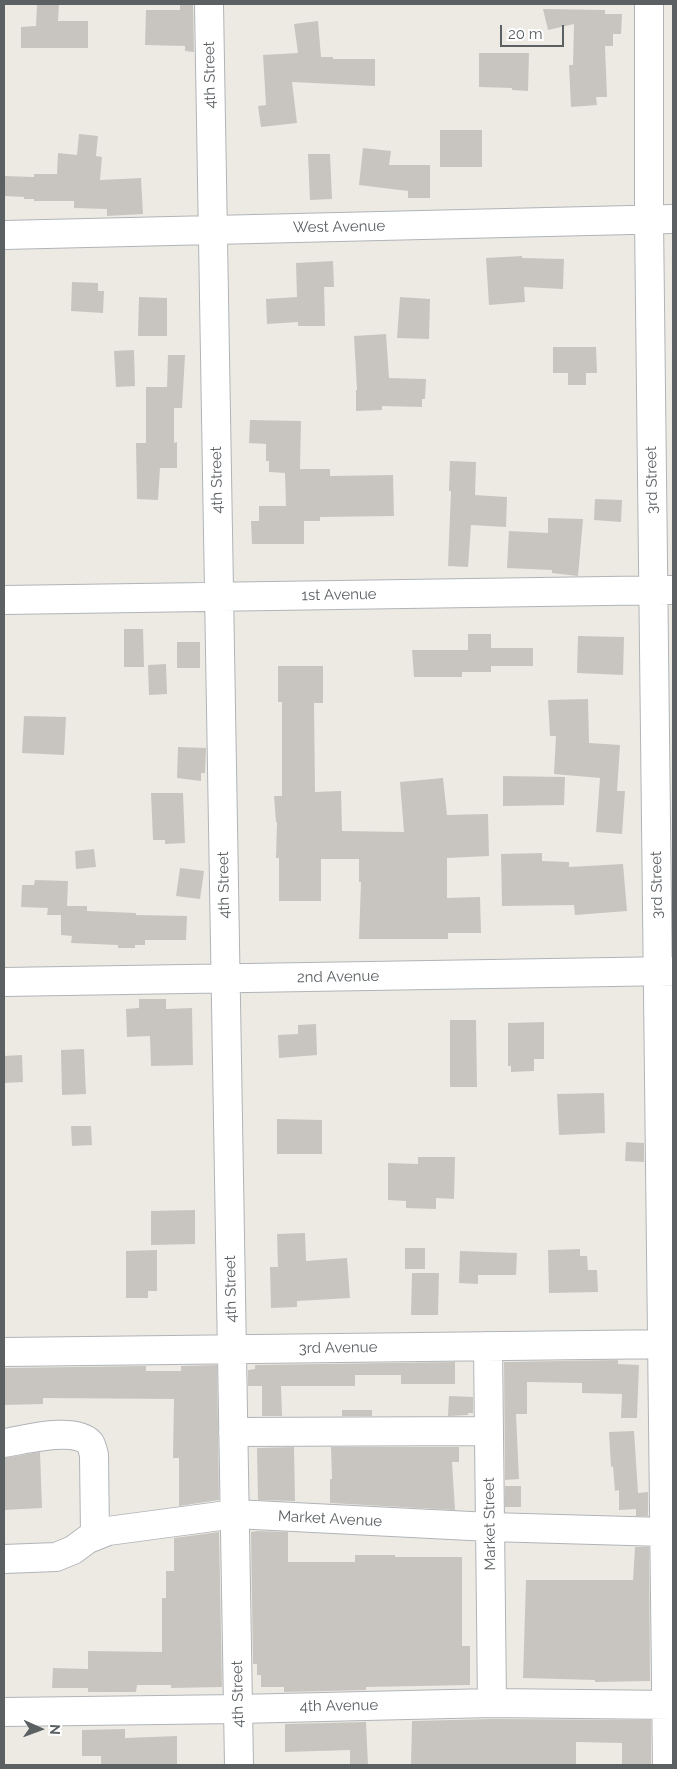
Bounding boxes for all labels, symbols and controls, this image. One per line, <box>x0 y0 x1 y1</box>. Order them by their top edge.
scale bar <box>502 15 566 47</box>
text: 20 m <box>508 25 543 43</box>
street label: 4th Street <box>200 41 220 109</box>
street label: West Avenue <box>293 217 385 237</box>
street label: 4th Street <box>207 446 227 514</box>
street label: 3rd Street <box>642 446 662 514</box>
street label: 1st Avenue <box>301 585 377 605</box>
street label: 4th Street <box>214 851 234 919</box>
street label: 3rd Street <box>647 851 667 919</box>
street label: 2nd Avenue <box>297 967 379 987</box>
street label: 4th Street <box>221 1255 241 1323</box>
street label: 3rd Avenue <box>298 1338 378 1358</box>
street label: Market Street <box>480 1477 500 1571</box>
street label: Market Avenue <box>277 1507 383 1531</box>
street label: 4th Street <box>228 1660 248 1728</box>
street label: 4th Avenue <box>300 1696 378 1716</box>
north arrow <box>15 1704 65 1754</box>
text: N <box>47 1724 63 1735</box>

